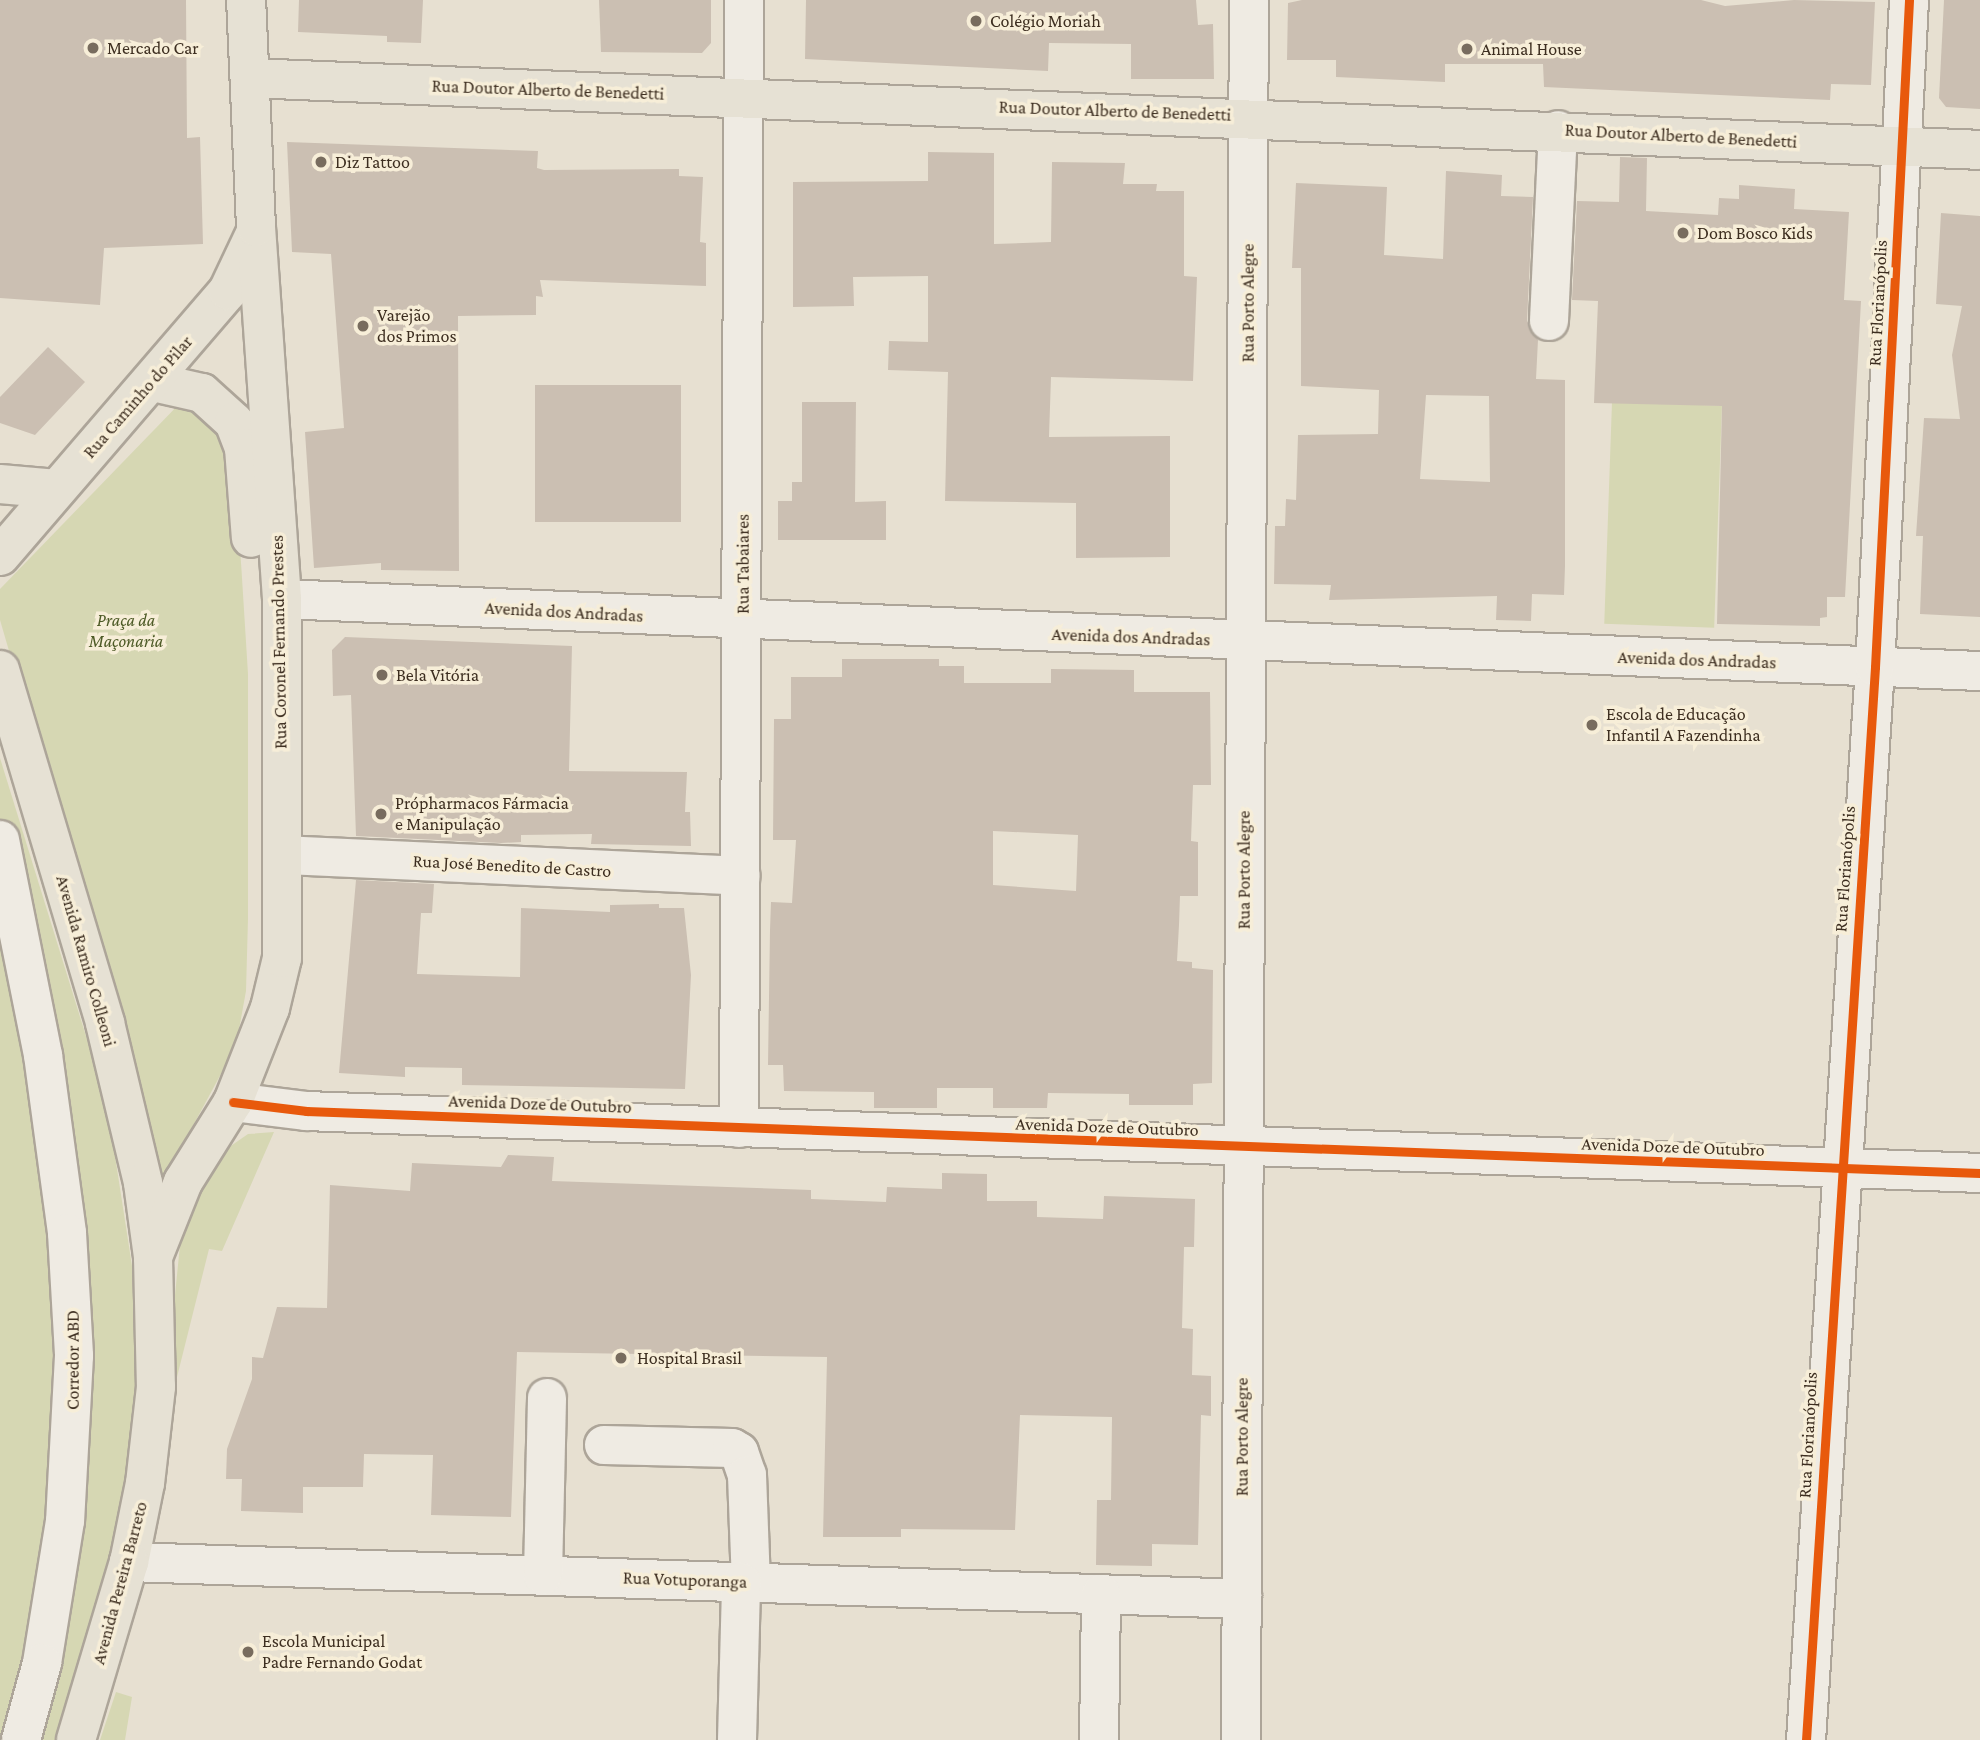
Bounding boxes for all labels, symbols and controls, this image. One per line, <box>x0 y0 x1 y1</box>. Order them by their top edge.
place label: Colégio Moriah <box>990 10 1101 32</box>
marker: Colégio Moriah <box>968 13 984 29</box>
place label: Mercado Car <box>107 37 199 59</box>
place label: Animal House <box>1481 38 1582 60</box>
marker: Mercado Car <box>85 40 101 56</box>
marker: Animal House <box>1459 41 1475 57</box>
street label: Rua Doutor Alberto de Benedetti <box>431 75 665 105</box>
street label: Rua Doutor Alberto de Benedetti <box>998 96 1232 126</box>
street label: Rua Doutor Alberto de Benedetti <box>1564 119 1798 153</box>
place label: Diz Tattoo <box>335 151 410 173</box>
marker: Diz Tattoo <box>313 154 329 170</box>
place label: Dom Bosco Kids <box>1697 222 1813 244</box>
marker: Dom Bosco Kids <box>1675 225 1691 241</box>
street label: Rua Florianópolis <box>1864 239 1892 367</box>
street label: Rua Porto Alegre <box>1237 244 1259 362</box>
place label: Varejão dos Primos <box>377 305 456 348</box>
marker: Varejão dos Primos <box>355 318 371 334</box>
street label: Rua Caminho do Pilar <box>79 331 197 463</box>
street label: Rua Tabaiares <box>732 514 754 614</box>
street label: Rua Coronel Fernando Prestes <box>266 535 292 749</box>
street label: Avenida dos Andradas <box>484 597 644 627</box>
park label: Praça da Maçonaria <box>89 610 163 652</box>
street label: Avenida dos Andradas <box>1051 623 1211 651</box>
street label: Avenida dos Andradas <box>1617 646 1777 674</box>
place label: Bela Vitória <box>396 664 479 686</box>
marker: Bela Vitória <box>374 667 390 683</box>
place label: Escola de Educação Infantil A Fazendinha <box>1606 704 1761 746</box>
marker: Escola de Educação Infantil A Fazendinha <box>1584 717 1600 733</box>
place label: Própharmacos Fármacia e Manipulação <box>395 793 569 836</box>
street label: Rua Florianópolis <box>1830 805 1860 933</box>
marker: Própharmacos Fármacia e Manipulação <box>373 806 389 822</box>
street label: Rua Porto Alegre <box>1233 811 1255 929</box>
street label: Rua José Benedito de Castro <box>412 850 612 882</box>
street label: Avenida Ramiro Colleoni <box>51 873 121 1049</box>
street label: Avenida Doze de Outubro <box>448 1090 632 1118</box>
street label: Avenida Doze de Outubro <box>1015 1113 1199 1141</box>
street label: Avenida Doze de Outubro <box>1581 1133 1765 1161</box>
street label: Corredor ABD <box>62 1310 84 1410</box>
place label: Hospital Brasil <box>637 1347 742 1369</box>
marker: Hospital Brasil <box>611 1348 631 1368</box>
street label: Rua Florianópolis <box>1794 1371 1822 1499</box>
street label: Rua Porto Alegre <box>1231 1378 1253 1496</box>
street label: Avenida Pereira Barreto <box>88 1499 152 1667</box>
street label: Rua Votuporanga <box>623 1567 747 1593</box>
place label: Escola Municipal Padre Fernando Godat <box>262 1631 422 1674</box>
marker: Escola Municipal Padre Fernando Godat <box>240 1644 256 1660</box>

